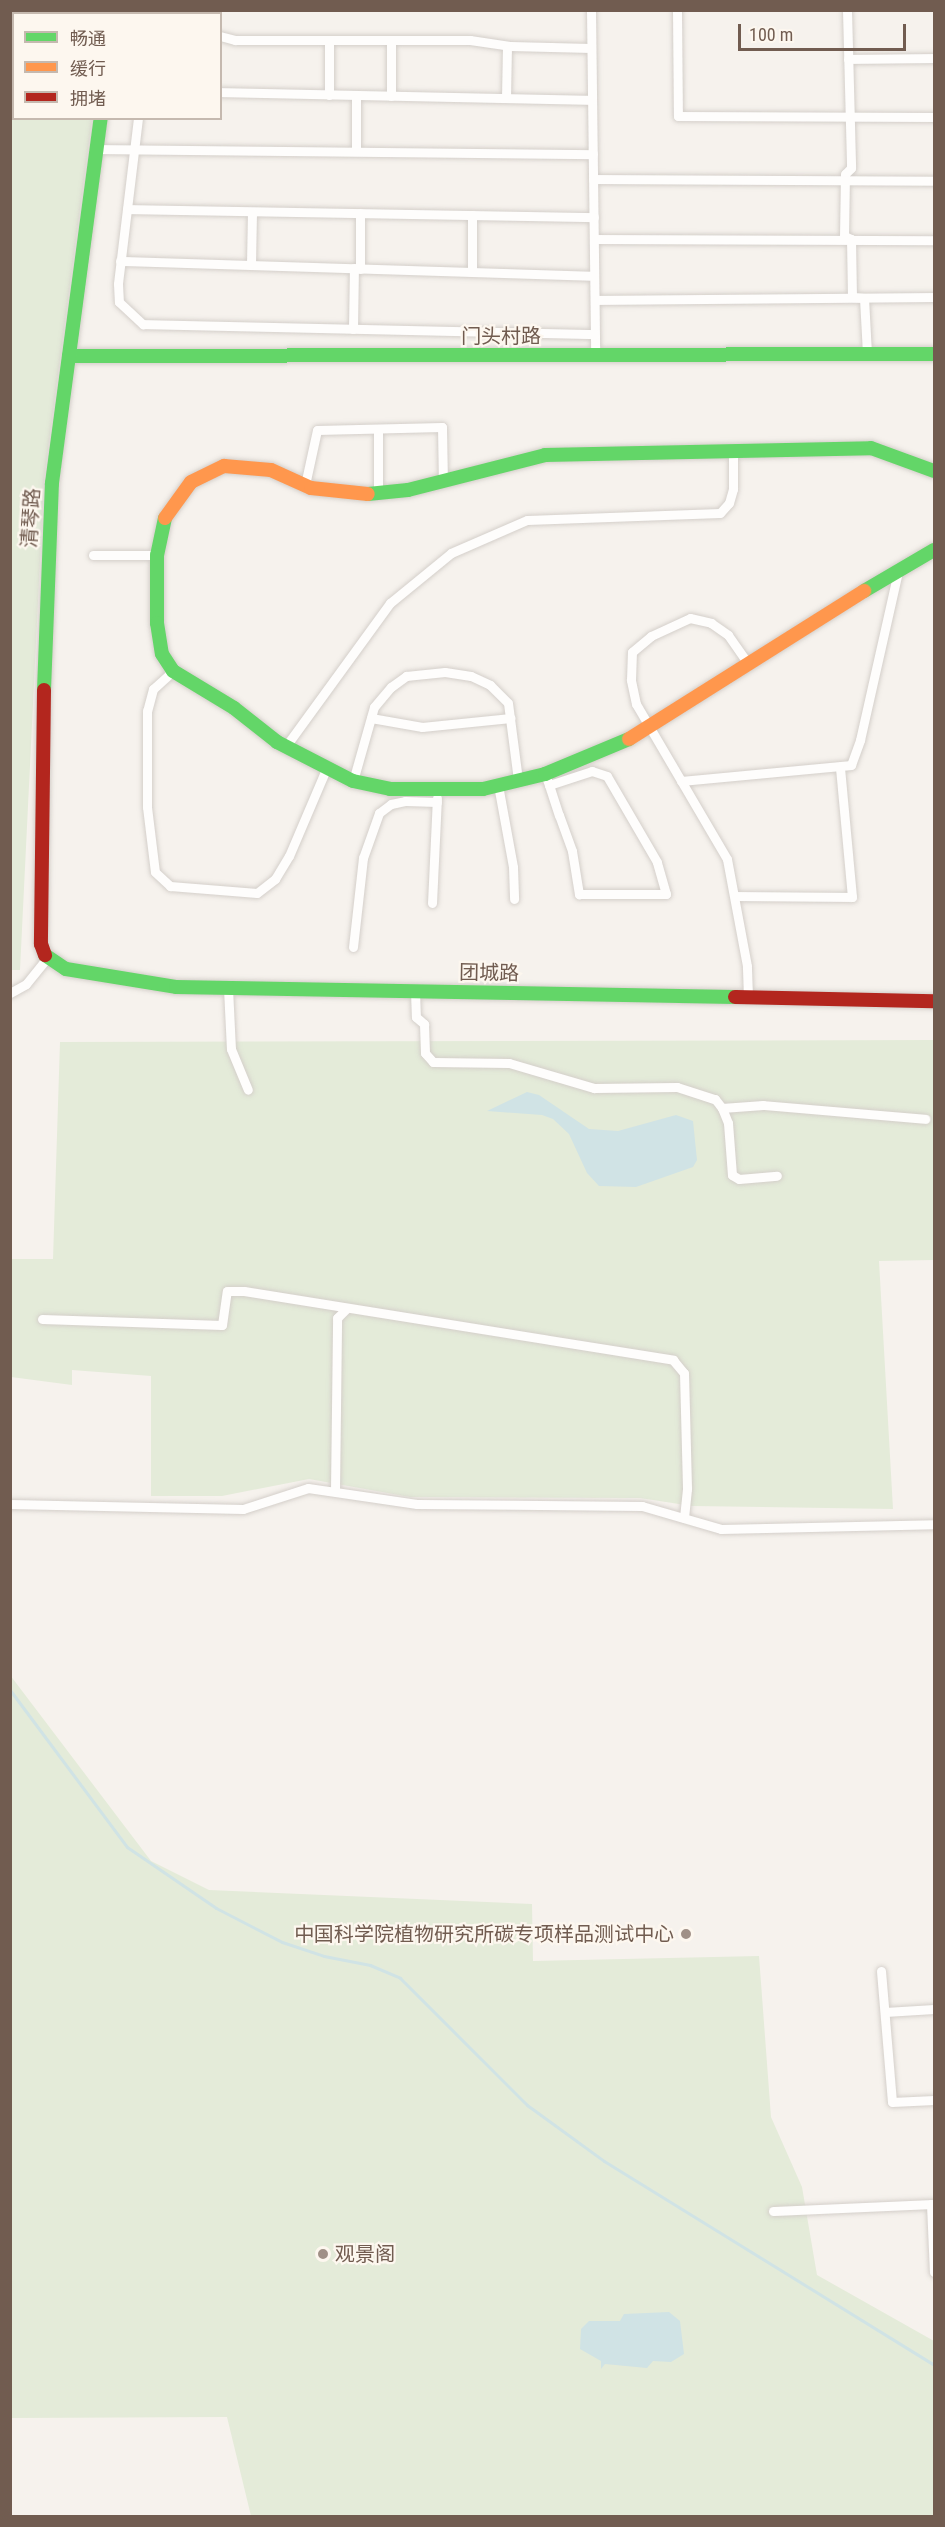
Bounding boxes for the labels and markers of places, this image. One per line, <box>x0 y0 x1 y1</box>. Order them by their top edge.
place label: 中国科学院植物研究所碳专项样品测试中心 <box>294 1922 674 1946</box>
marker: 中国科学院植物研究所碳专项样品测试中心 <box>679 1927 693 1941</box>
place label: 观景阁 <box>335 2242 395 2266</box>
marker: 观景阁 <box>316 2247 330 2261</box>

